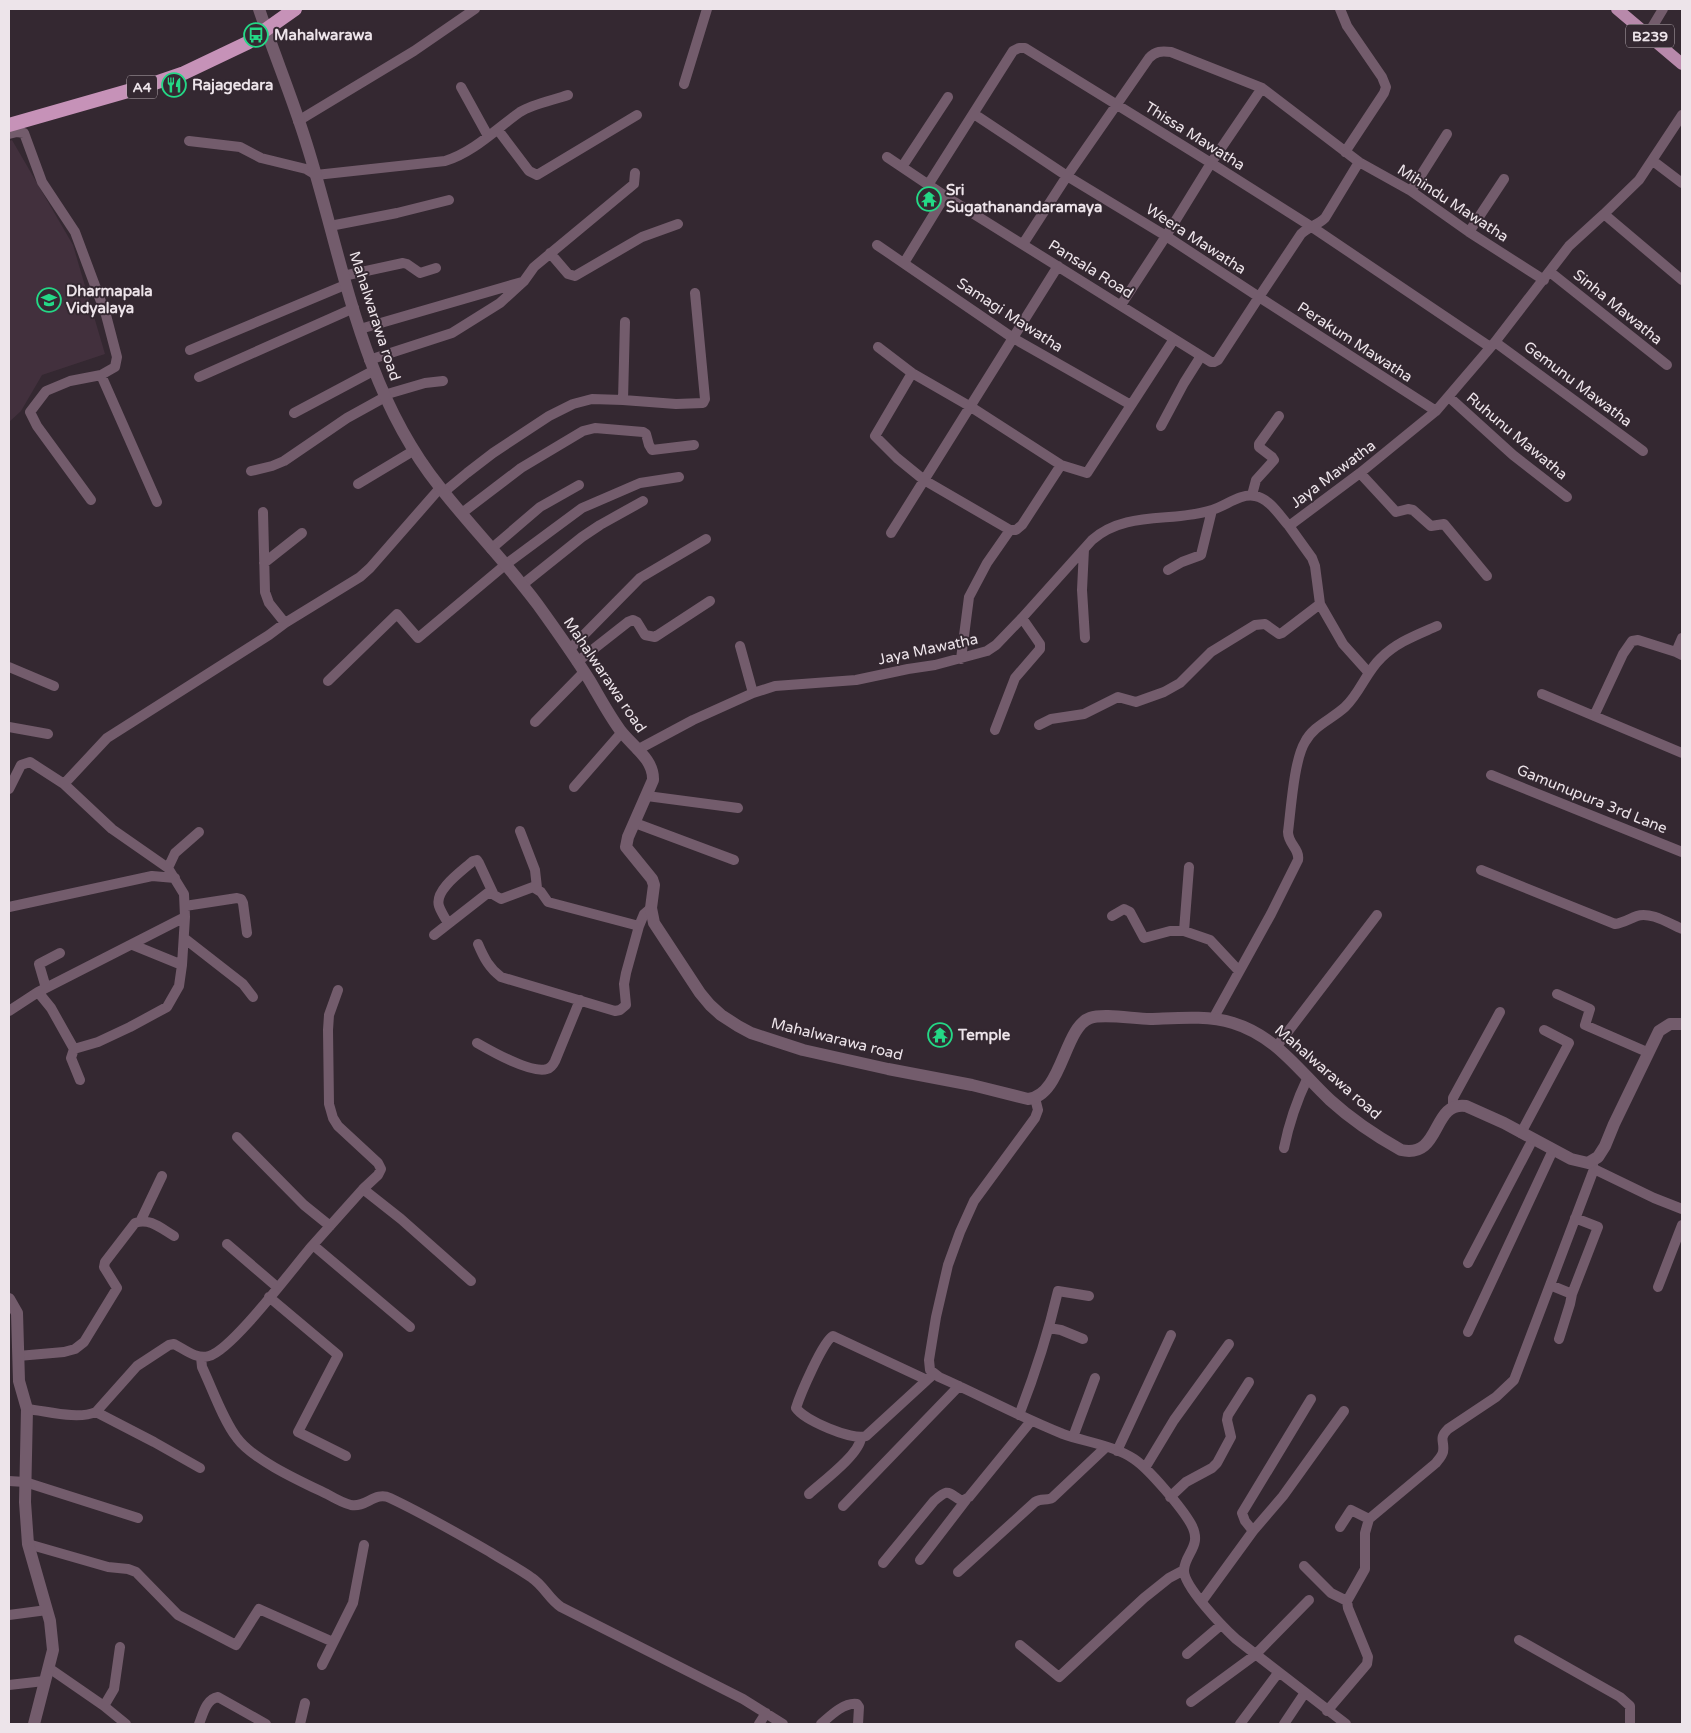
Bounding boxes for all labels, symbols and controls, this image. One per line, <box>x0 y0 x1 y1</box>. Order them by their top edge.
bus stop icon: Mahalwarawa <box>243 22 269 48</box>
road number: B239 <box>1626 24 1674 48</box>
place label: Mahalwarawa <box>274 26 373 44</box>
restaurant icon: Rajagedara <box>161 72 187 98</box>
road number: A4 <box>127 75 157 98</box>
place label: Rajagedara <box>192 76 273 95</box>
street label: Thissa Mawatha <box>1142 98 1248 174</box>
street label: Mihindu Mawatha <box>1394 160 1512 246</box>
place label: Sri Sugathanandaramaya <box>946 181 1102 217</box>
temple icon: Sri Sugathanandaramaya <box>916 186 942 212</box>
street label: Weera Mawatha <box>1143 200 1249 278</box>
street label: Pansala Road <box>1045 236 1137 302</box>
street label: Mahalwarawa road <box>346 249 404 383</box>
street label: Sinha Mawatha <box>1570 266 1666 348</box>
street label: Samagi Mawatha <box>953 274 1067 356</box>
place label: Dharmapala Vidyalaya <box>66 282 153 318</box>
school or university icon: Dharmapala Vidyalaya <box>36 287 62 313</box>
street label: Perakum Mawatha <box>1294 298 1416 386</box>
street label: Gemunu Mawatha <box>1520 337 1636 431</box>
street label: Ruhunu Mawatha <box>1463 389 1571 483</box>
street label: Jaya Mawatha <box>1287 436 1379 512</box>
street label: Mahalwarawa road <box>560 614 650 736</box>
street label: Jaya Mawatha <box>876 630 980 668</box>
street label: Gamunupura 3rd Lane <box>1514 761 1670 837</box>
street label: Mahalwarawa road <box>769 1014 905 1064</box>
street label: Mahalwarawa road <box>1271 1021 1385 1123</box>
temple icon: Temple <box>927 1022 953 1048</box>
place label: Temple <box>957 1026 1011 1045</box>

